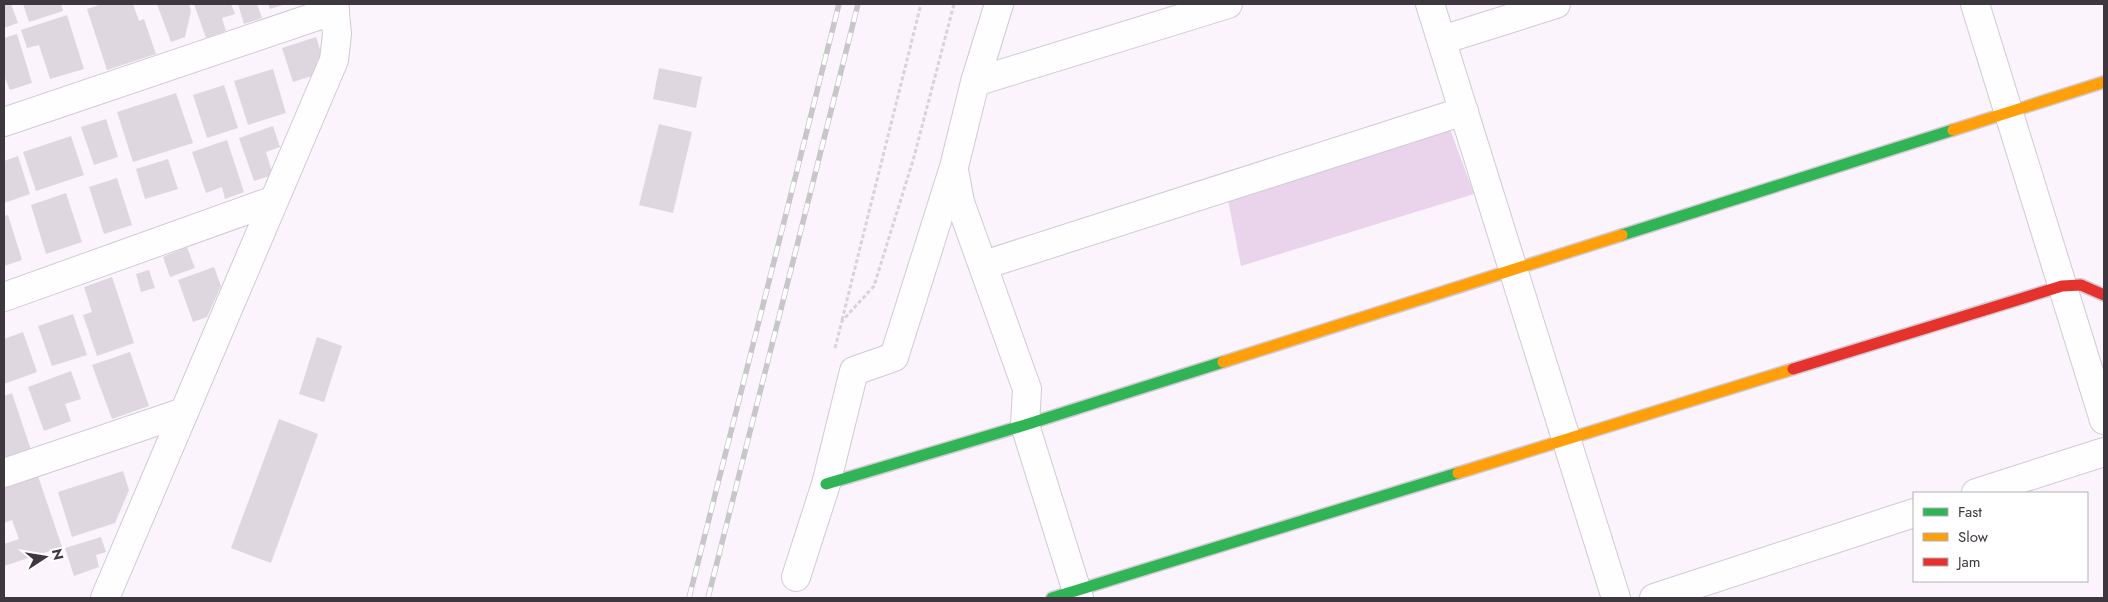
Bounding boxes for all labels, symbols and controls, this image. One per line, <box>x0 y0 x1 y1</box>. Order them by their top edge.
legend <box>1913 492 2088 582</box>
text: Fast <box>1958 501 1982 523</box>
text: Slow <box>1958 526 1989 548</box>
north arrow <box>20 532 70 582</box>
text: N <box>47 547 69 562</box>
text: Jam <box>1956 551 1981 573</box>

